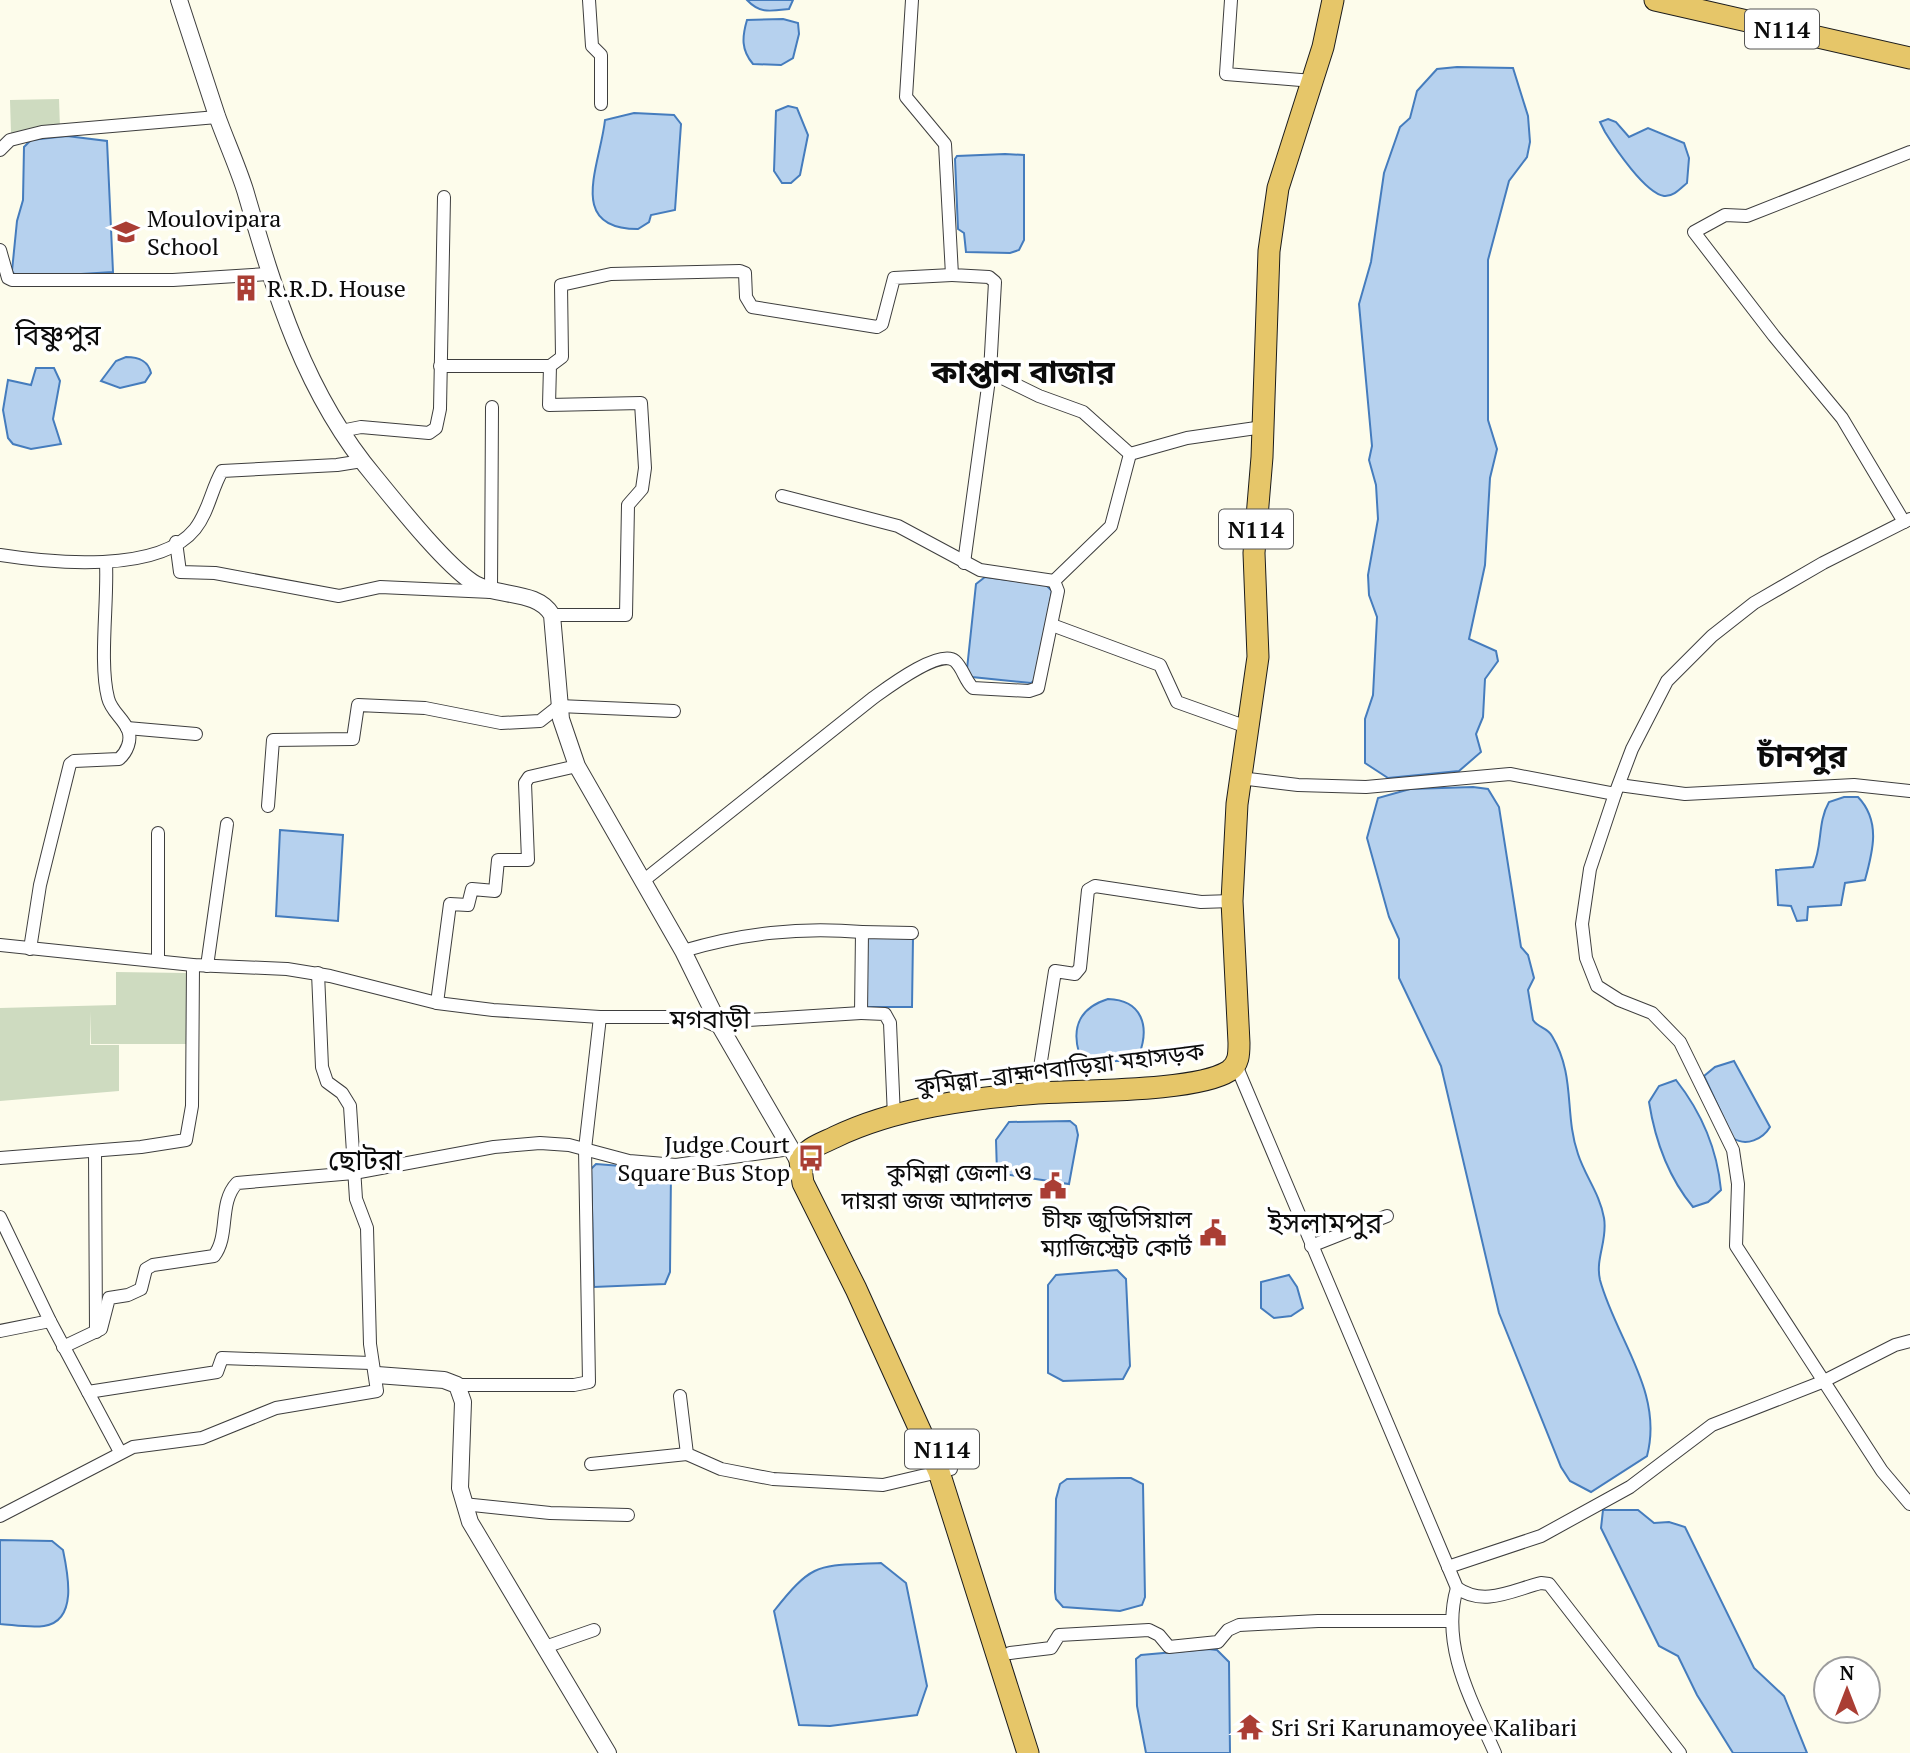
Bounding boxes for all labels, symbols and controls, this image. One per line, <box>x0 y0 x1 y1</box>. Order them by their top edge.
road number: N114 <box>1745 10 1819 48</box>
place label: Moulovipara School <box>147 202 281 262</box>
school or university icon: Moulovipara School <box>111 217 141 247</box>
place label: R.R.D. House <box>267 272 406 304</box>
building icon: R.R.D. House <box>231 273 261 303</box>
district label: বিষ্ণুপুর <box>14 316 101 353</box>
district label: কাপ্তান বাজার <box>930 350 1115 392</box>
road number: N114 <box>1219 509 1293 548</box>
district label: চাঁনপুর <box>1756 734 1848 776</box>
district label: মগবাড়ী <box>669 1001 751 1035</box>
street label: কুমিল্লা–ব্রাহ্মণবাড়িয়া মহাসড়ক <box>913 1034 1207 1102</box>
place label: Judge Court Square Bus Stop <box>618 1128 790 1188</box>
district label: ছোটরা <box>328 1141 403 1178</box>
bus stop icon: Judge Court Square Bus Stop <box>796 1143 826 1173</box>
place label: কুমিল্লা জেলা ও দায়রা জজ আদালত <box>841 1156 1033 1216</box>
public building icon: কুমিল্লা জেলা ও দায়রা জজ আদালত <box>1038 1171 1068 1201</box>
place label: চীফ জুডিসিয়াল ম্যাজিস্ট্রেট কোর্ট <box>1040 1203 1193 1263</box>
district label: ইসলামপুর <box>1267 1204 1382 1241</box>
public building icon: চীফ জুডিসিয়াল ম্যাজিস্ট্রেট কোর্ট <box>1198 1218 1228 1248</box>
road number: N114 <box>905 1430 979 1468</box>
north arrow <box>1812 1655 1882 1725</box>
text: N <box>1840 1660 1855 1685</box>
place label: Sri Sri Karunamoyee Kalibari <box>1271 1711 1577 1743</box>
temple icon: Sri Sri Karunamoyee Kalibari <box>1235 1712 1265 1742</box>

